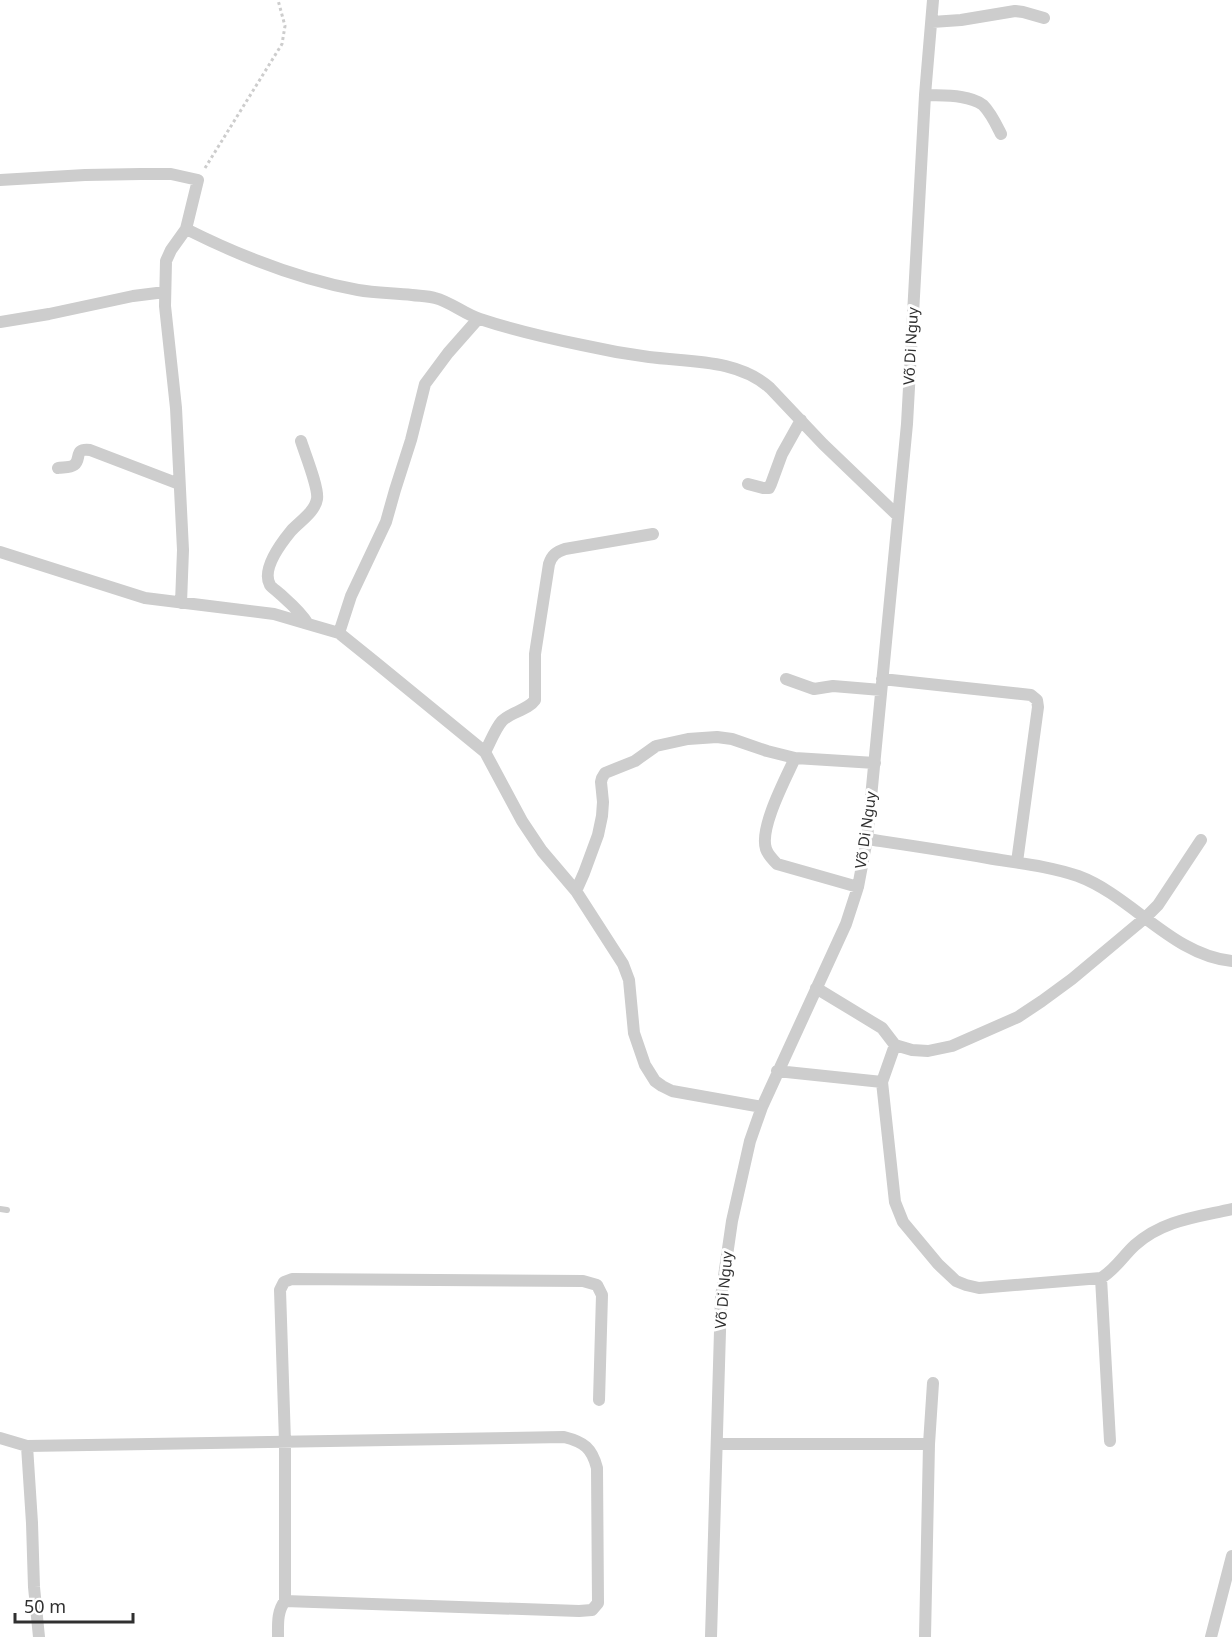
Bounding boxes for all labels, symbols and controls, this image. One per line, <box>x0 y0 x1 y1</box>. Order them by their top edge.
street label: Võ Di Nguy <box>898 306 922 385</box>
street label: Võ Di Nguy <box>850 790 880 870</box>
street label: Võ Di Nguy <box>710 1250 736 1330</box>
scale bar <box>15 1586 134 1624</box>
text: 50 m <box>24 1594 66 1618</box>

